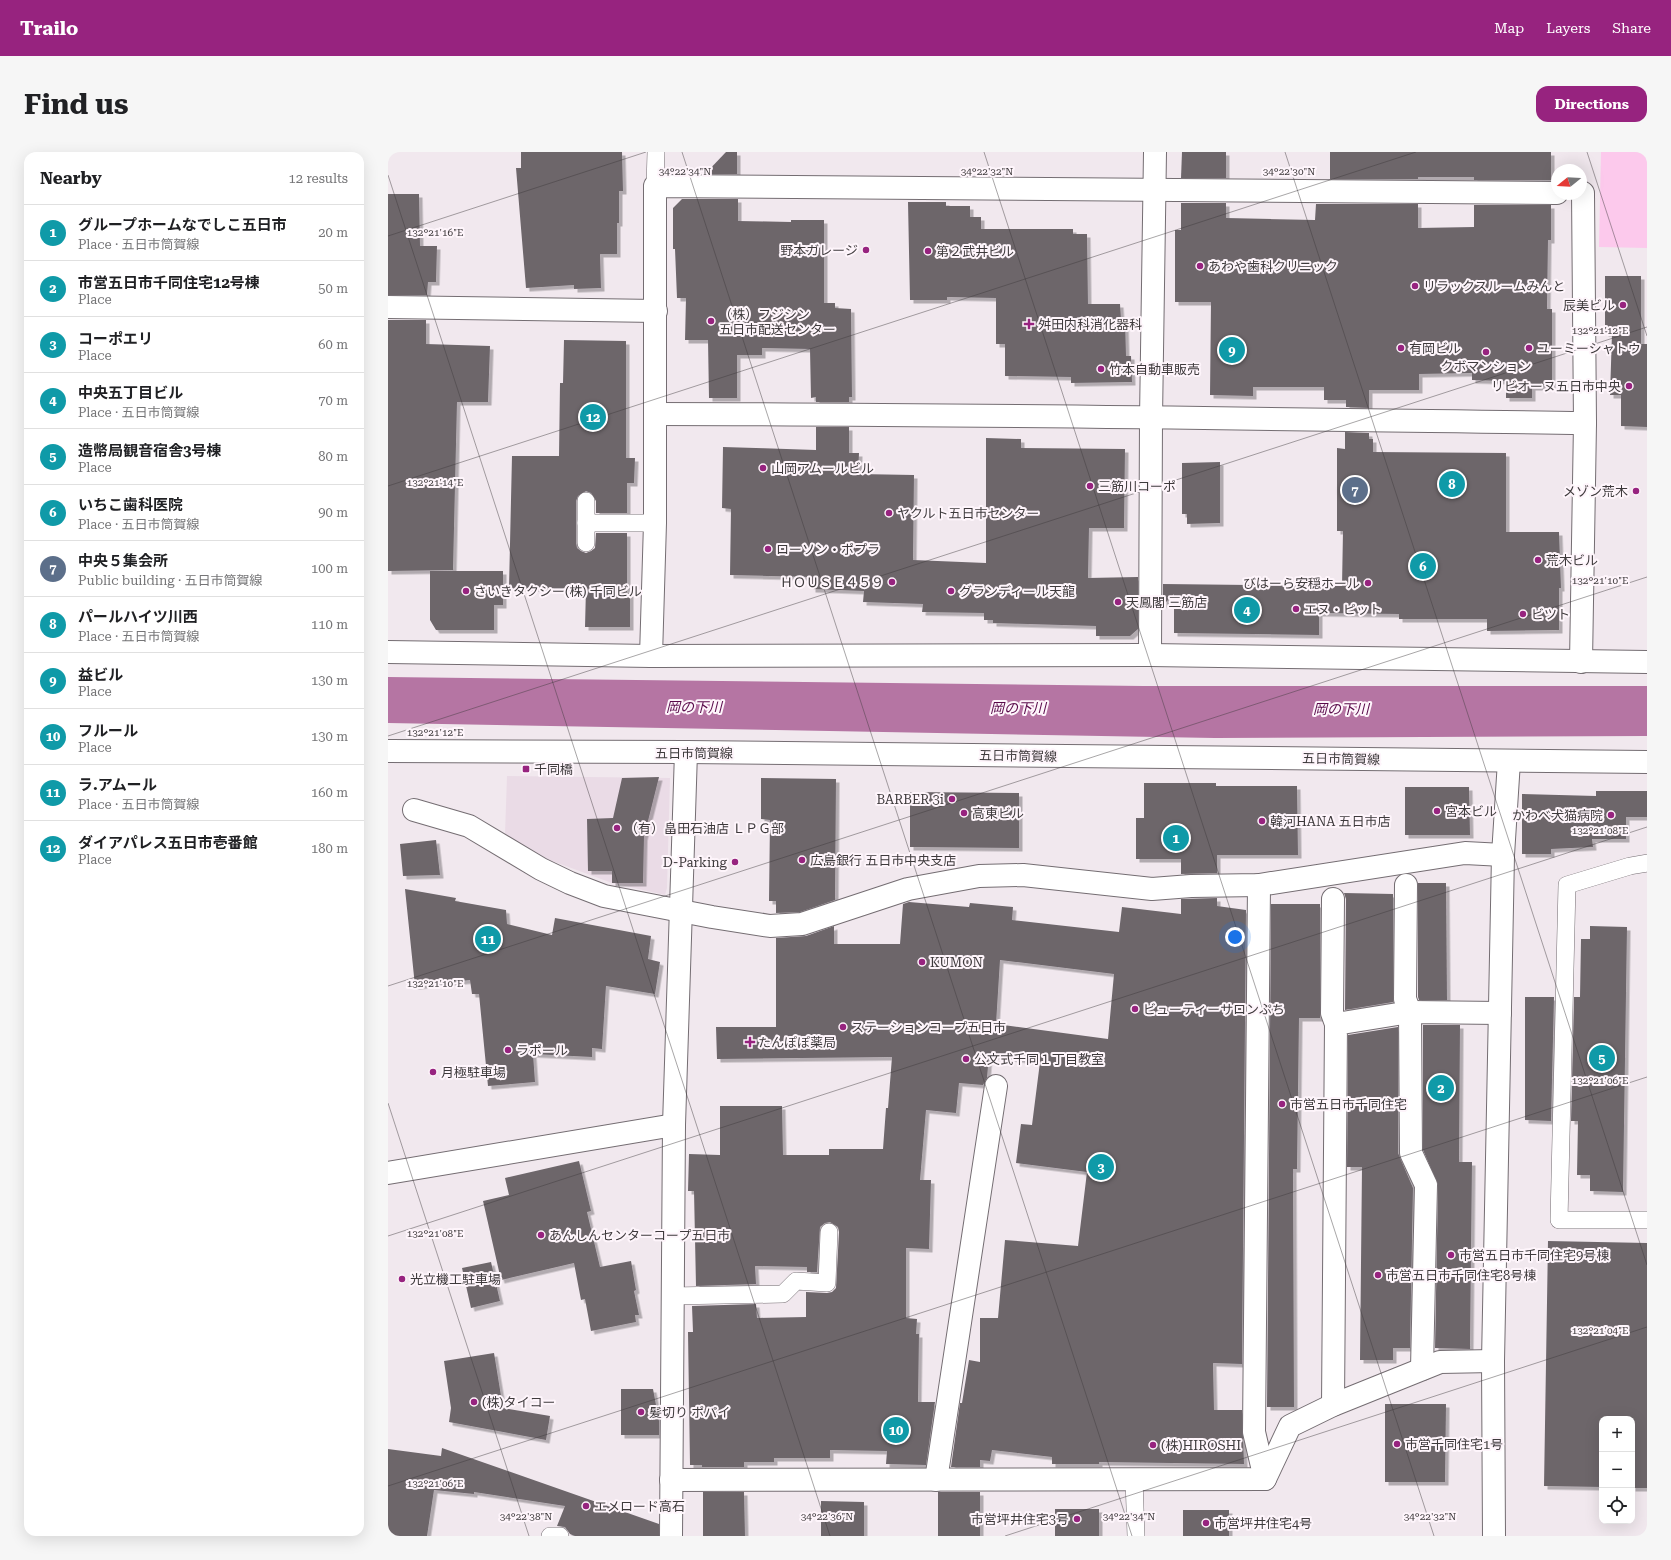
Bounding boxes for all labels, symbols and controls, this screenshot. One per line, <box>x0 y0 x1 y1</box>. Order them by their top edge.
text: Trailo <box>20 17 78 40</box>
text: Map <box>1494 20 1524 36</box>
text: Layers <box>1546 20 1590 36</box>
text: Share <box>1612 20 1651 36</box>
button: Directions <box>1536 86 1647 122</box>
text: Find us <box>24 88 128 121</box>
north arrow <box>1551 164 1587 200</box>
text: 34°22'34"N <box>659 166 711 177</box>
text: 34°22'32"N <box>961 166 1013 177</box>
text: 34°22'30"N <box>1263 166 1315 177</box>
text: Nearby <box>40 168 102 188</box>
text: 12 results <box>289 171 348 186</box>
text: グループホームなでしこ五日市 <box>78 216 287 234</box>
text: 1 <box>49 225 57 240</box>
text: 20 m <box>318 225 348 240</box>
text: 132°21'16"E <box>407 227 463 238</box>
text: Place · 五日市筒賀線 <box>78 237 199 252</box>
place label: 野本ガレージ <box>780 243 858 258</box>
place label: 第２武井ビル <box>936 244 1014 259</box>
marker: 野本ガレージ <box>861 245 871 255</box>
marker: 第２武井ビル <box>923 246 933 256</box>
place label: あわや歯科クリニック <box>1208 259 1338 274</box>
marker: あわや歯科クリニック <box>1195 261 1205 271</box>
text: 市営五日市千同住宅12号棟 <box>78 274 260 292</box>
place label: リラックスルームみんと <box>1423 279 1565 294</box>
text: 2 <box>49 281 57 296</box>
text: 50 m <box>318 281 348 296</box>
marker: リラックスルームみんと <box>1410 281 1420 291</box>
text: Place <box>78 292 112 307</box>
place label: 辰美ビル <box>1563 298 1615 313</box>
marker: 辰美ビル <box>1618 300 1628 310</box>
place label: （株）フジシン 五日市配送センター <box>719 307 836 337</box>
marker: （株）フジシン 五日市配送センター <box>706 316 716 326</box>
place label: 舛田内科消化器科 <box>1038 317 1142 332</box>
marker: 舛田内科消化器科 <box>1023 318 1035 330</box>
text: 132°21'12"E <box>1572 325 1628 336</box>
text: コーポエリ <box>78 330 153 348</box>
pin: 9 <box>1219 335 1245 365</box>
text: 3 <box>49 337 57 352</box>
text: 60 m <box>318 337 348 352</box>
place label: 有岡ビル <box>1409 341 1461 356</box>
place label: ユーミーシャトウ <box>1537 341 1641 356</box>
marker: 有岡ビル <box>1396 343 1406 353</box>
marker: ユーミーシャトウ <box>1524 343 1534 353</box>
marker: クボマンション <box>1481 347 1491 357</box>
text: Place <box>78 348 112 363</box>
place label: クボマンション <box>1440 359 1532 374</box>
place label: 竹本自動車販売 <box>1109 362 1200 377</box>
marker: 竹本自動車販売 <box>1096 364 1106 374</box>
place label: リビオーヌ五日市中央 <box>1491 379 1621 394</box>
marker: リビオーヌ五日市中央 <box>1624 381 1634 391</box>
text: 中央五丁目ビル <box>78 384 183 402</box>
text: 4 <box>49 393 57 408</box>
text: 70 m <box>318 393 348 408</box>
pin: 12 <box>580 402 606 432</box>
text: Place · 五日市筒賀線 <box>78 405 199 420</box>
text: 造幣局観音宿舎3号棟 <box>78 442 221 460</box>
text: 5 <box>49 449 57 464</box>
text: 80 m <box>318 449 348 464</box>
text: Place <box>78 460 112 475</box>
place label: 山岡アムールビル <box>771 461 874 476</box>
marker: 山岡アムールビル <box>758 463 768 473</box>
pin: 8 <box>1439 469 1465 499</box>
pin: 7 <box>1342 475 1368 505</box>
text: 132°21'14"E <box>407 477 463 488</box>
place label: 三筋川コーポ <box>1098 479 1176 494</box>
marker: 三筋川コーポ <box>1085 481 1095 491</box>
place label: メゾン荒木 <box>1563 484 1628 499</box>
marker: メゾン荒木 <box>1631 486 1641 496</box>
text: いちこ歯科医院 <box>78 496 183 514</box>
text: 6 <box>49 505 57 520</box>
text: 90 m <box>318 505 348 520</box>
place label: ヤクルト五日市センター <box>897 506 1040 521</box>
marker: ヤクルト五日市センター <box>884 508 894 518</box>
text: Place · 五日市筒賀線 <box>78 517 199 532</box>
place label: ローソン・ポプラ <box>776 542 880 557</box>
marker: ローソン・ポプラ <box>763 544 773 554</box>
pin: 6 <box>1410 551 1436 581</box>
text: 中央５集会所 <box>78 552 168 570</box>
place label: 荒木ビル <box>1546 553 1598 568</box>
marker: 荒木ビル <box>1533 555 1543 565</box>
text: 7 <box>49 561 57 576</box>
text: 100 m <box>311 561 348 576</box>
text: Public building · 五日市筒賀線 <box>78 573 263 588</box>
place label: ＨＯＵＳＥ４５９ <box>780 575 884 590</box>
text: 132°21'10"E <box>1572 575 1628 586</box>
place label: びはーら安穏ホール <box>1243 576 1360 591</box>
marker: ＨＯＵＳＥ４５９ <box>887 577 897 587</box>
marker: びはーら安穏ホール <box>1363 578 1373 588</box>
place label: さいきタクシー(株) 千同ビル <box>474 584 642 599</box>
place label: グランディール天龍 <box>959 584 1075 599</box>
marker: さいきタクシー(株) 千同ビル <box>461 586 471 596</box>
marker: グランディール天龍 <box>946 586 956 596</box>
place label: 天鳳閣 三筋店 <box>1126 595 1207 610</box>
pin: 4 <box>1234 595 1260 625</box>
marker: 天鳳閣 三筋店 <box>1113 597 1123 607</box>
place label: エヌ・ピット <box>1304 602 1382 617</box>
marker: エヌ・ピット <box>1291 604 1301 614</box>
place label: ビツト <box>1531 607 1570 622</box>
text: パールハイツ川西 <box>78 608 198 626</box>
marker: ビツト <box>1518 609 1528 619</box>
text: 8 <box>49 617 57 632</box>
text: 110 m <box>311 617 348 632</box>
text: Place · 五日市筒賀線 <box>78 629 199 644</box>
text: 益ビル <box>78 666 123 684</box>
text: 9 <box>49 673 57 688</box>
text: 130 m <box>311 673 348 688</box>
text: Place <box>78 684 112 699</box>
water label: 岡の下川 <box>666 699 724 715</box>
water label: 岡の下川 <box>990 700 1048 716</box>
water label: 岡の下川 <box>1313 701 1371 717</box>
text: フルール <box>78 722 138 740</box>
text: 132°21'12"E <box>407 727 463 738</box>
text: 10 <box>46 729 60 744</box>
text: 130 m <box>311 729 348 744</box>
text: Place <box>78 740 112 755</box>
street label: 五日市筒賀線 <box>655 746 733 761</box>
street label: 五日市筒賀線 <box>979 748 1057 764</box>
street label: 五日市筒賀線 <box>1302 751 1380 767</box>
place label: 千同橋 <box>534 762 573 777</box>
marker: 千同橋 <box>521 764 531 774</box>
text: ラ.アムール <box>78 776 157 794</box>
text: 11 <box>46 785 60 800</box>
text: 160 m <box>311 785 348 800</box>
place label: BARBER 3i <box>876 792 944 807</box>
marker: BARBER 3i <box>947 794 957 804</box>
text: Place · 五日市筒賀線 <box>78 797 199 812</box>
place label: 宮本ビル <box>1445 804 1497 819</box>
place label: 高東ビル <box>972 806 1024 821</box>
marker: 宮本ビル <box>1432 806 1442 816</box>
marker: 高東ビル <box>959 808 969 818</box>
place label: かわべ犬猫病院 <box>1512 808 1603 823</box>
marker: かわべ犬猫病院 <box>1606 810 1616 820</box>
place label: 韓河HANA 五日市店 <box>1270 814 1391 829</box>
marker: 韓河HANA 五日市店 <box>1257 816 1267 826</box>
place label: （有）畠田石油店 ＬＰＧ部 <box>625 821 784 836</box>
marker: （有）畠田石油店 ＬＰＧ部 <box>612 823 622 833</box>
pin: 1 <box>1163 823 1189 853</box>
text: 132°21'08"E <box>1572 825 1628 836</box>
text: ダイアパレス五日市壱番館 <box>78 834 258 852</box>
text: 12 <box>46 841 60 856</box>
text: 180 m <box>311 841 348 856</box>
text: Place <box>78 852 112 867</box>
place label: 広島銀行 五日市中央支店 <box>810 853 956 868</box>
place label: D-Parking <box>663 855 728 870</box>
marker: 広島銀行 五日市中央支店 <box>797 855 807 865</box>
marker: D-Parking <box>730 857 740 867</box>
pin: 11 <box>475 924 501 954</box>
your location <box>1225 927 1245 947</box>
place label: KUMON <box>930 955 983 970</box>
marker: KUMON <box>917 957 927 967</box>
text: 132°21'10"E <box>407 978 463 989</box>
place label: ビューティーサロンぷち <box>1143 1002 1285 1017</box>
marker: ビューティーサロンぷち <box>1130 1004 1140 1014</box>
place label: ステーションコープ五日市 <box>851 1020 1006 1035</box>
marker: ステーションコープ五日市 <box>838 1022 848 1032</box>
place label: たんぽぽ薬局 <box>758 1035 836 1050</box>
marker: たんぽぽ薬局 <box>745 1037 755 1047</box>
place label: ラポール <box>516 1043 568 1058</box>
pin: 5 <box>1589 1043 1615 1073</box>
marker: ラポール <box>503 1045 513 1055</box>
place label: 公文式千同１丁目教室 <box>974 1052 1104 1067</box>
marker: 公文式千同１丁目教室 <box>961 1054 971 1064</box>
place label: 月極駐車場 <box>441 1065 506 1080</box>
marker: 月極駐車場 <box>428 1067 438 1077</box>
pin: 2 <box>1428 1073 1454 1103</box>
text: 132°21'06"E <box>1572 1075 1628 1086</box>
place label: 市営五日市千同住宅 <box>1290 1097 1407 1112</box>
marker: 市営五日市千同住宅 <box>1277 1099 1287 1109</box>
pin: 3 <box>1088 1152 1114 1182</box>
text: 132°21'08"E <box>407 1228 463 1239</box>
place label: あんしんセンターコープ五日市 <box>549 1228 730 1243</box>
marker: あんしんセンターコープ五日市 <box>536 1230 546 1240</box>
place label: 市営五日市千同住宅9号棟 <box>1459 1248 1609 1263</box>
marker: 市営五日市千同住宅9号棟 <box>1446 1250 1456 1260</box>
place label: 市営五日市千同住宅8号棟 <box>1386 1268 1536 1283</box>
marker: 市営五日市千同住宅8号棟 <box>1373 1270 1383 1280</box>
place label: 光立機工駐車場 <box>410 1272 501 1287</box>
marker: 光立機工駐車場 <box>397 1274 407 1284</box>
text: 132°21'04"E <box>1572 1325 1628 1336</box>
place label: (株)タイコー <box>482 1395 556 1410</box>
marker: (株)タイコー <box>469 1397 479 1407</box>
place label: 髪切り ポパイ <box>649 1405 730 1420</box>
marker: 髪切り ポパイ <box>636 1407 646 1417</box>
pin: 10 <box>883 1415 909 1445</box>
map controls <box>1599 1416 1635 1524</box>
button: + <box>1599 1416 1635 1452</box>
place label: 市営千同住宅1号 <box>1405 1437 1503 1452</box>
place label: (株)HIROSHI <box>1161 1438 1241 1453</box>
marker: 市営千同住宅1号 <box>1392 1439 1402 1449</box>
marker: (株)HIROSHI <box>1148 1440 1158 1450</box>
button: − <box>1599 1452 1635 1488</box>
text: 132°21'06"E <box>407 1478 463 1489</box>
button: locate <box>1599 1488 1635 1524</box>
place label: エメロード高石 <box>594 1499 685 1514</box>
marker: エメロード高石 <box>581 1501 591 1511</box>
text: 34°22'38"N <box>500 1511 552 1522</box>
text: 34°22'36"N <box>801 1511 853 1522</box>
text: 34°22'34"N <box>1103 1511 1155 1522</box>
text: 34°22'32"N <box>1404 1511 1456 1522</box>
place label: 市営坪井住宅3号 <box>971 1512 1069 1527</box>
marker: 市営坪井住宅3号 <box>1072 1514 1082 1524</box>
place label: 市営坪井住宅4号 <box>1214 1516 1312 1531</box>
marker: 市営坪井住宅4号 <box>1201 1518 1211 1528</box>

